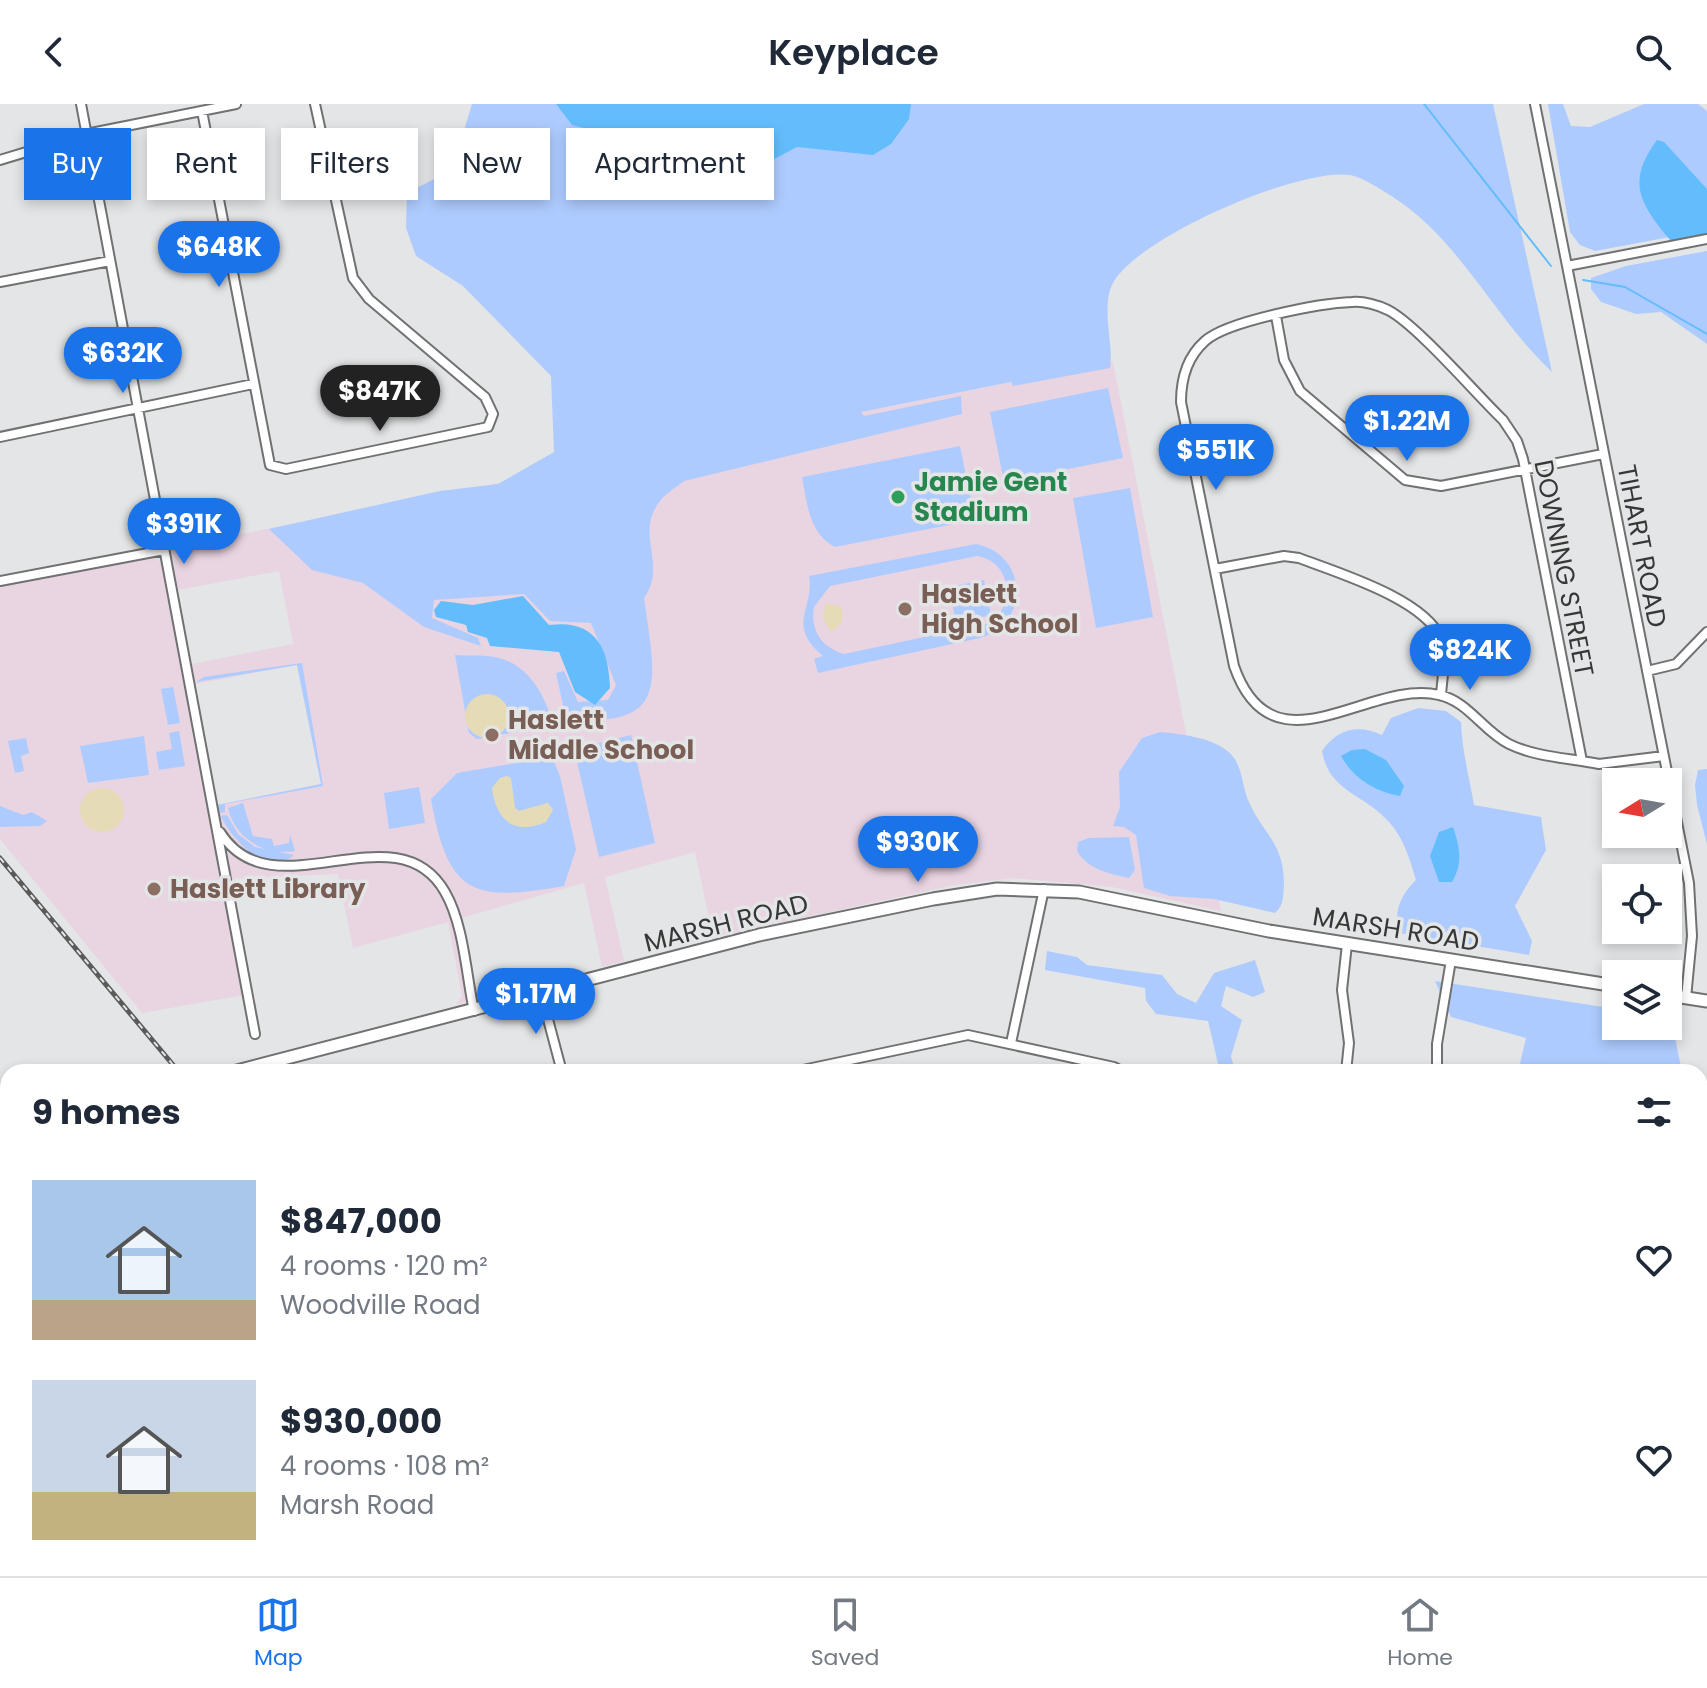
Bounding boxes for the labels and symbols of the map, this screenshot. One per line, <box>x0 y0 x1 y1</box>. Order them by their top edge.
pin: $648K <box>163 221 275 289</box>
pin: $632K <box>67 327 179 395</box>
pin: $847K <box>324 365 436 433</box>
pin: $1.22M <box>1342 395 1472 463</box>
pin: $551K <box>1160 424 1272 492</box>
street label: DOWNING STREET <box>1525 456 1603 680</box>
street label: TIHART ROAD <box>1609 462 1675 630</box>
place label: Jamie Gent Stadium <box>914 464 1067 530</box>
marker: Jamie Gent Stadium <box>889 488 907 506</box>
pin: $391K <box>128 498 240 566</box>
place label: Haslett High School <box>921 576 1078 642</box>
marker: Haslett High School <box>896 600 914 618</box>
pin: $824K <box>1414 624 1526 692</box>
place label: Haslett Middle School <box>508 702 694 768</box>
marker: Haslett Middle School <box>483 726 501 744</box>
north arrow <box>1602 768 1682 848</box>
pin: $930K <box>862 816 974 884</box>
place label: Haslett Library <box>170 871 366 907</box>
marker: Haslett Library <box>145 880 163 898</box>
street label: MARSH ROAD <box>640 885 812 961</box>
street label: MARSH ROAD <box>1310 898 1482 960</box>
pin: $1.17M <box>471 968 601 1036</box>

